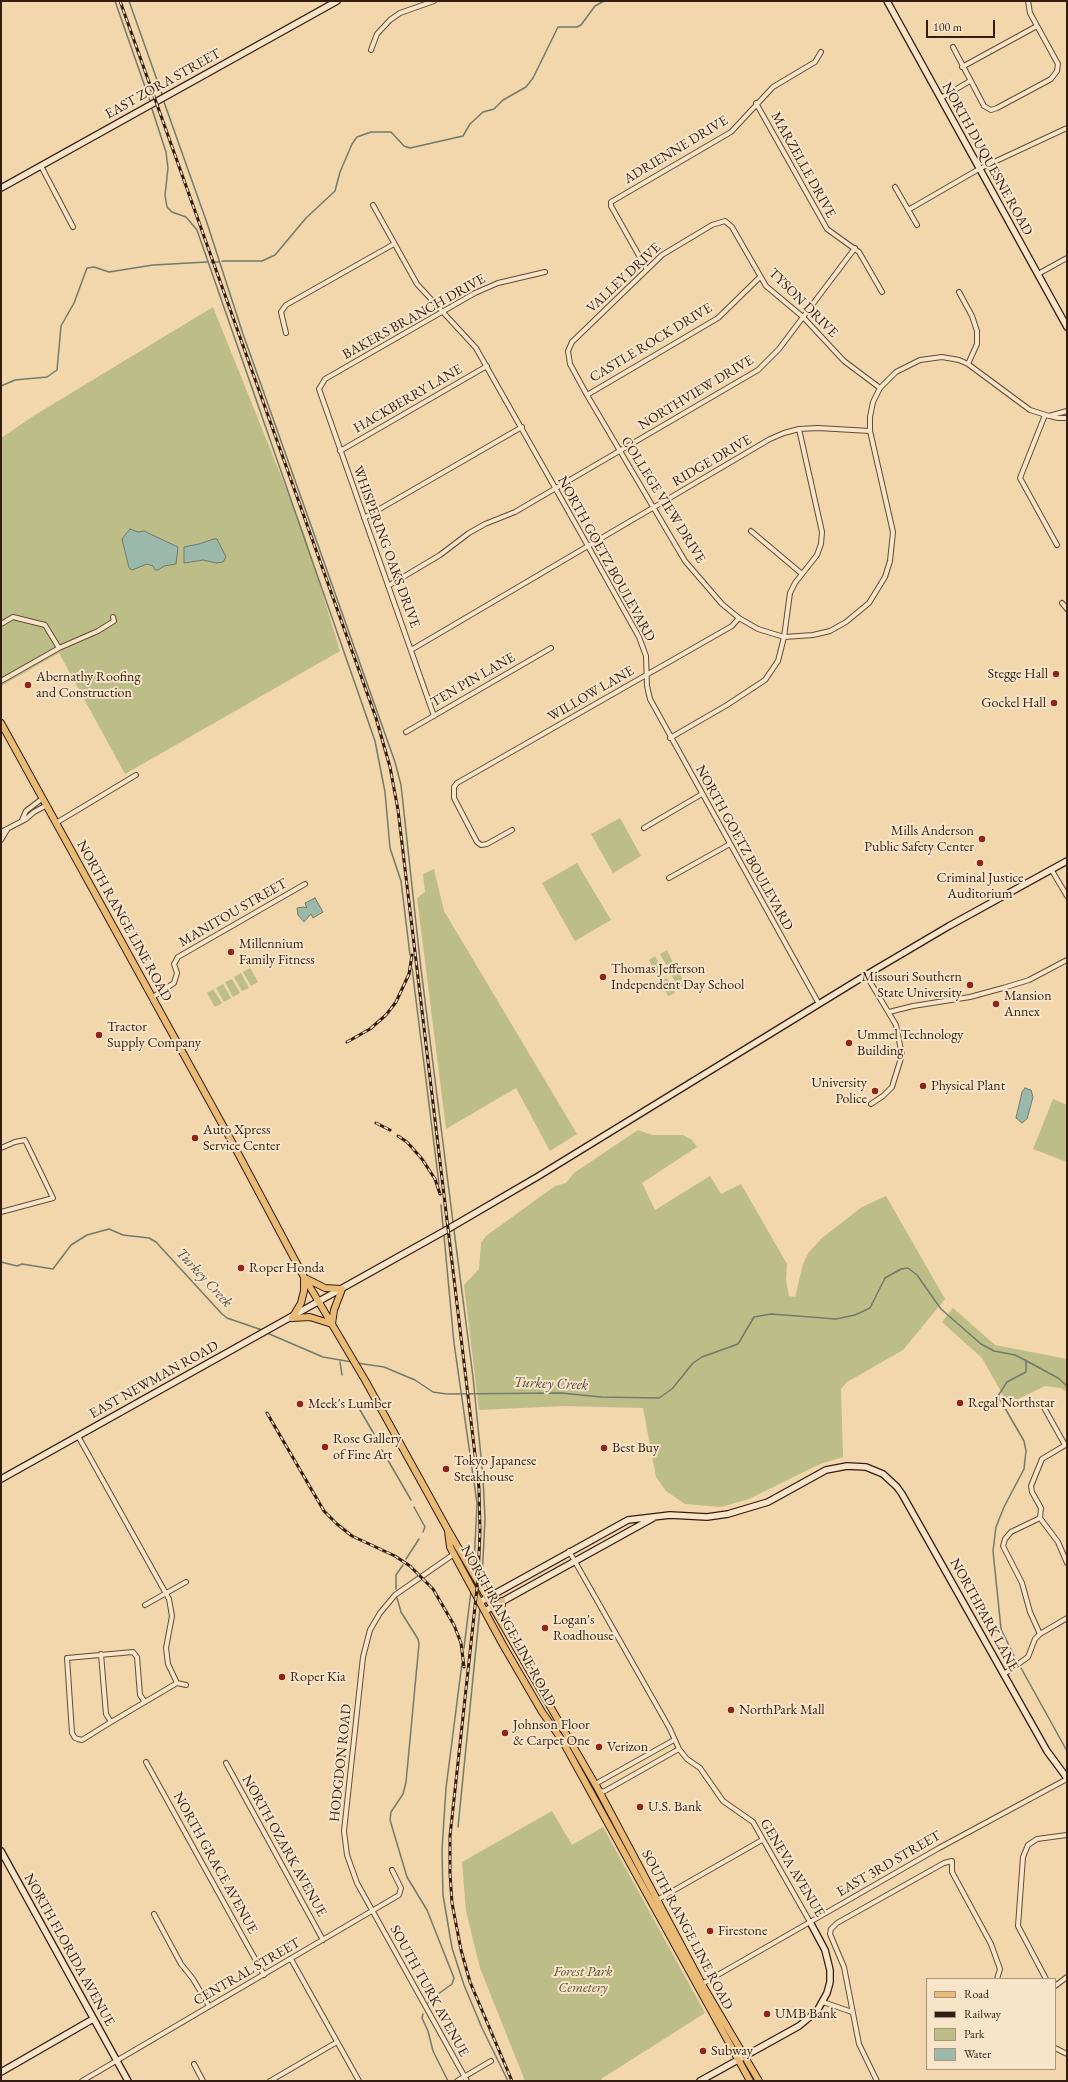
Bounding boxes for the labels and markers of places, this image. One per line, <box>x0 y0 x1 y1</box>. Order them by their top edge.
place label: Stegge Hall <box>988 666 1048 682</box>
place label: Abernathy Roofing and Construction <box>36 669 141 702</box>
marker: Stegge Hall <box>1051 669 1061 679</box>
marker: Abernathy Roofing and Construction <box>23 680 33 690</box>
place label: Gockel Hall <box>981 695 1046 711</box>
marker: Gockel Hall <box>1049 698 1059 708</box>
place label: Mills Anderson Public Safety Center <box>864 823 974 856</box>
marker: Mills Anderson Public Safety Center <box>977 834 987 844</box>
marker: Criminal Justice Auditorium <box>975 858 985 868</box>
place label: Criminal Justice Auditorium <box>937 870 1023 902</box>
place label: Millennium Family Fitness <box>239 936 315 968</box>
marker: Millennium Family Fitness <box>226 947 236 957</box>
place label: Thomas Jefferson Independent Day School <box>611 961 744 994</box>
place label: Missouri Southern State University <box>862 969 962 1002</box>
marker: Thomas Jefferson Independent Day School <box>598 972 608 982</box>
marker: Missouri Southern State University <box>965 980 975 990</box>
place label: Mansion Annex <box>1004 988 1052 1020</box>
marker: Mansion Annex <box>991 999 1001 1009</box>
place label: Tractor Supply Company <box>107 1019 201 1052</box>
place label: Ummel Technology Building <box>857 1027 963 1060</box>
marker: Tractor Supply Company <box>94 1030 104 1040</box>
marker: Ummel Technology Building <box>844 1038 854 1048</box>
place label: University Police <box>811 1075 867 1108</box>
place label: Physical Plant <box>931 1078 1005 1094</box>
marker: Physical Plant <box>918 1081 928 1091</box>
marker: University Police <box>870 1086 880 1096</box>
place label: Auto Xpress Service Center <box>203 1122 280 1154</box>
marker: Auto Xpress Service Center <box>190 1133 200 1143</box>
place label: Roper Honda <box>249 1260 324 1276</box>
marker: Roper Honda <box>236 1263 246 1273</box>
place label: Regal Northstar <box>968 1395 1055 1411</box>
place label: Meek's Lumber <box>308 1396 392 1412</box>
marker: Regal Northstar <box>955 1398 965 1408</box>
marker: Meek's Lumber <box>295 1399 305 1409</box>
place label: Rose Gallery of Fine Art <box>333 1431 401 1464</box>
place label: Best Buy <box>612 1440 659 1456</box>
marker: Rose Gallery of Fine Art <box>320 1442 330 1452</box>
marker: Best Buy <box>599 1443 609 1453</box>
place label: Tokyo Japanese Steakhouse <box>454 1453 536 1486</box>
marker: Tokyo Japanese Steakhouse <box>441 1464 451 1474</box>
place label: Logan's Roadhouse <box>553 1612 614 1644</box>
marker: Logan's Roadhouse <box>540 1623 550 1633</box>
place label: Roper Kia <box>290 1669 346 1685</box>
marker: Roper Kia <box>277 1672 287 1682</box>
place label: NorthPark Mall <box>739 1702 825 1718</box>
marker: NorthPark Mall <box>726 1705 736 1715</box>
place label: Johnson Floor & Carpet One <box>513 1717 590 1750</box>
marker: Johnson Floor & Carpet One <box>500 1728 510 1738</box>
place label: Verizon <box>607 1739 648 1755</box>
marker: Verizon <box>594 1742 604 1752</box>
place label: U.S. Bank <box>648 1799 702 1815</box>
marker: U.S. Bank <box>635 1802 645 1812</box>
place label: Firestone <box>718 1923 767 1939</box>
marker: Firestone <box>705 1926 715 1936</box>
place label: UMB Bank <box>775 2006 837 2022</box>
marker: UMB Bank <box>762 2009 772 2019</box>
place label: Subway <box>711 2043 753 2059</box>
marker: Subway <box>698 2046 708 2056</box>

